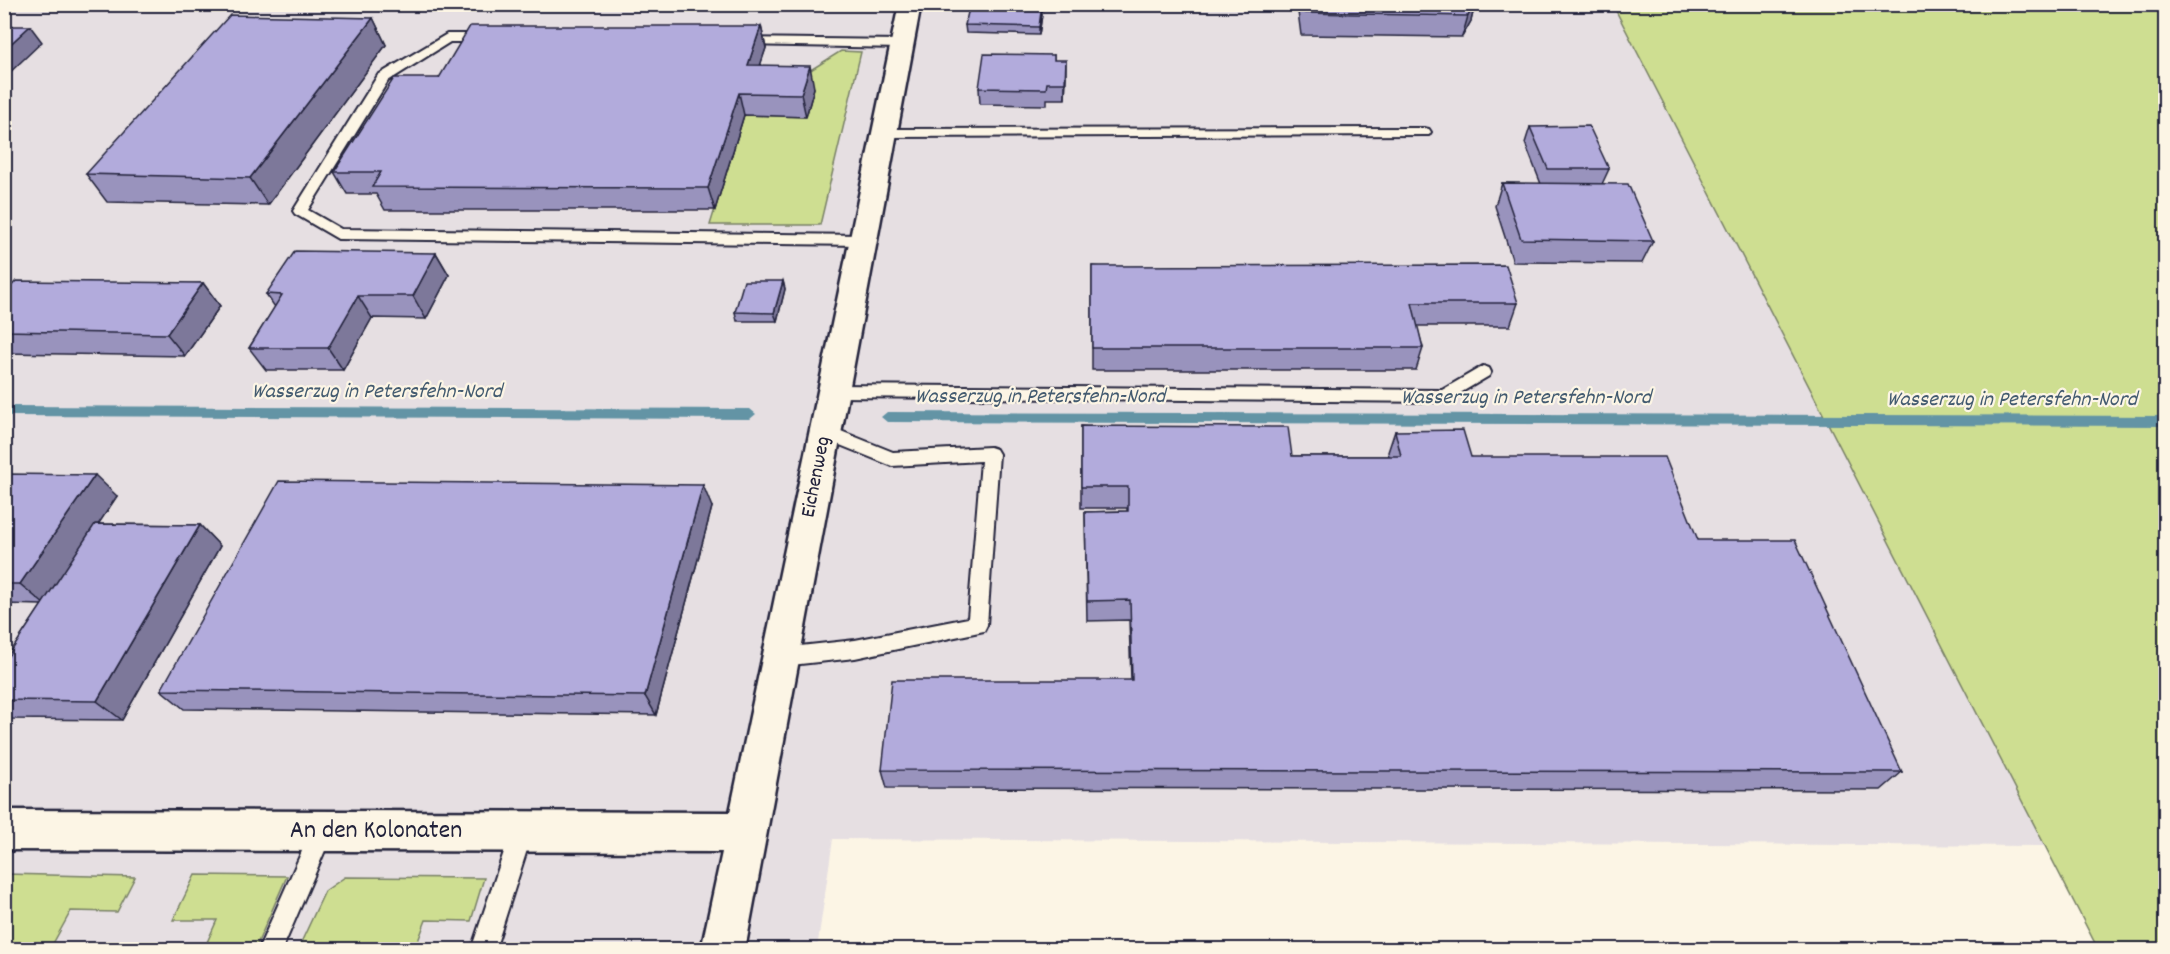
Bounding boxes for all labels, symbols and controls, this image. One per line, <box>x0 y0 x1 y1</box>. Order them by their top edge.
water label: Wasserzug in Petersfehn-Nord <box>252 377 505 408</box>
water label: Wasserzug in Petersfehn-Nord <box>915 382 1168 413</box>
water label: Wasserzug in Petersfehn-Nord <box>1401 383 1654 414</box>
water label: Wasserzug in Petersfehn-Nord <box>1887 385 2140 416</box>
street label: Eichenweg <box>794 434 840 520</box>
street label: An den Kolonaten <box>290 813 462 850</box>

